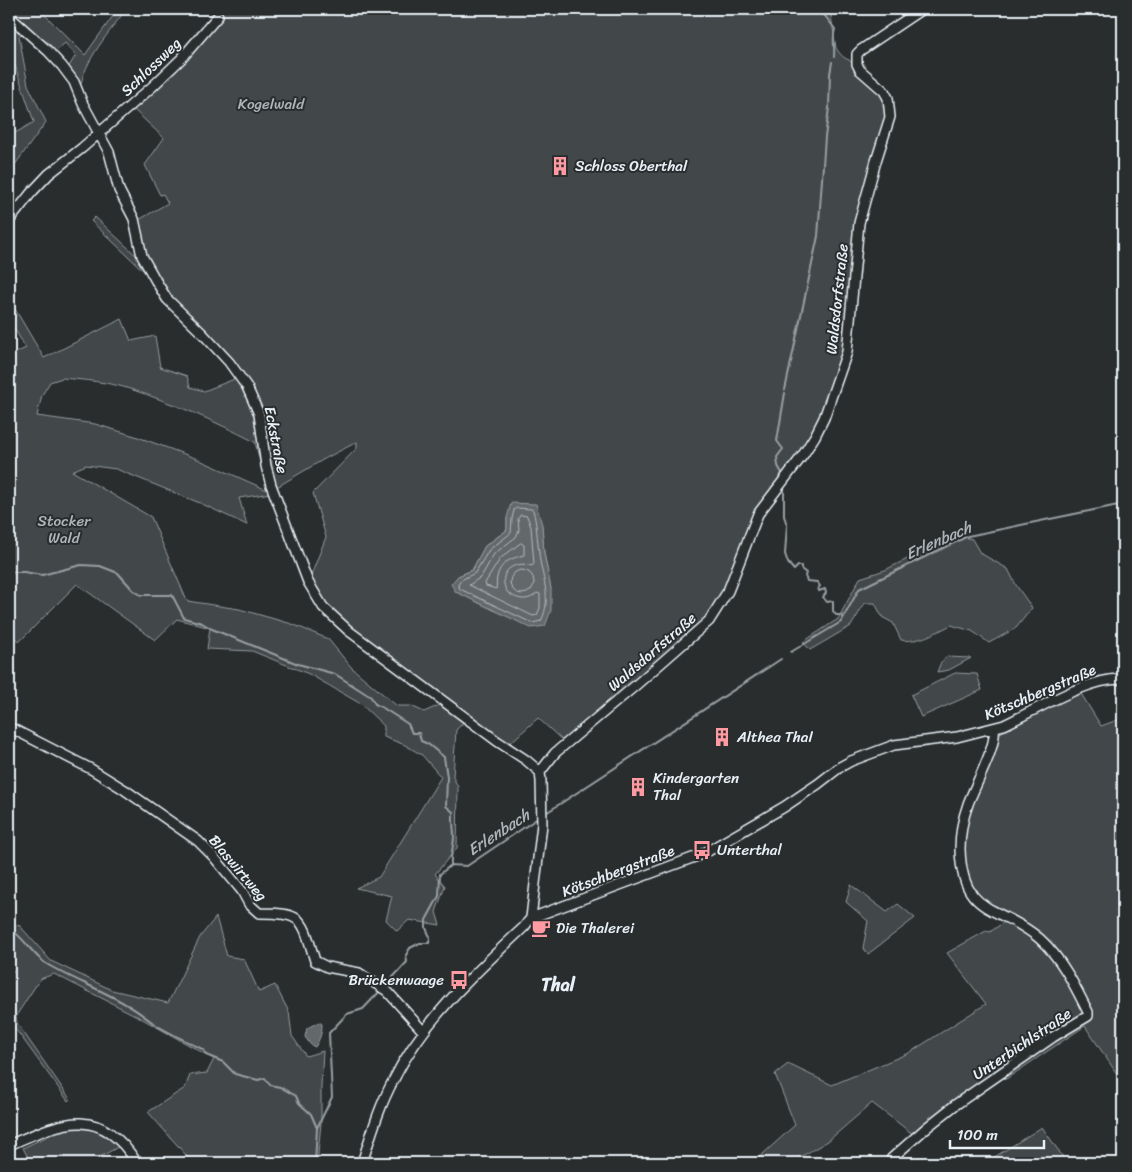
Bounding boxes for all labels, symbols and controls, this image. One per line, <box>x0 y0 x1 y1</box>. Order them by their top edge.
street label: Schlossweg <box>115 31 188 103</box>
park label: Kogelwald <box>238 91 305 117</box>
place label: Schloss Oberthal <box>575 153 688 179</box>
building icon: Schloss Oberthal <box>549 155 571 177</box>
street label: Waldsdorfstraße <box>818 242 856 355</box>
street label: Eckstraße <box>257 404 295 476</box>
park label: Stocker Wald <box>38 508 91 551</box>
water label: Erlenbach <box>900 512 978 568</box>
street label: Waldsdorfstraße <box>602 606 703 698</box>
street label: Kötschbergstraße <box>980 657 1100 727</box>
place label: Althea Thal <box>736 724 813 750</box>
building icon: Althea Thal <box>711 726 733 748</box>
place label: Kindergarten Thal <box>653 765 739 808</box>
building icon: Kindergarten Thal <box>627 776 649 798</box>
water label: Erlenbach <box>461 800 537 864</box>
street label: Blaswirtweg <box>202 829 274 908</box>
place label: Unterthal <box>717 837 782 863</box>
street label: Kötschbergstraße <box>558 838 678 904</box>
bus stop icon: Unterthal <box>691 839 713 861</box>
place label: Die Thalerei <box>556 915 635 941</box>
cafe icon: Die Thalerei <box>530 917 552 939</box>
place label: Brückenwaage <box>348 967 444 993</box>
bus stop icon: Brückenwaage <box>448 969 470 991</box>
district label: Thal <box>541 969 576 1001</box>
street label: Unterbichlstraße <box>967 1001 1077 1087</box>
scale bar <box>950 1117 1043 1149</box>
text: 100 m <box>957 1122 998 1148</box>

